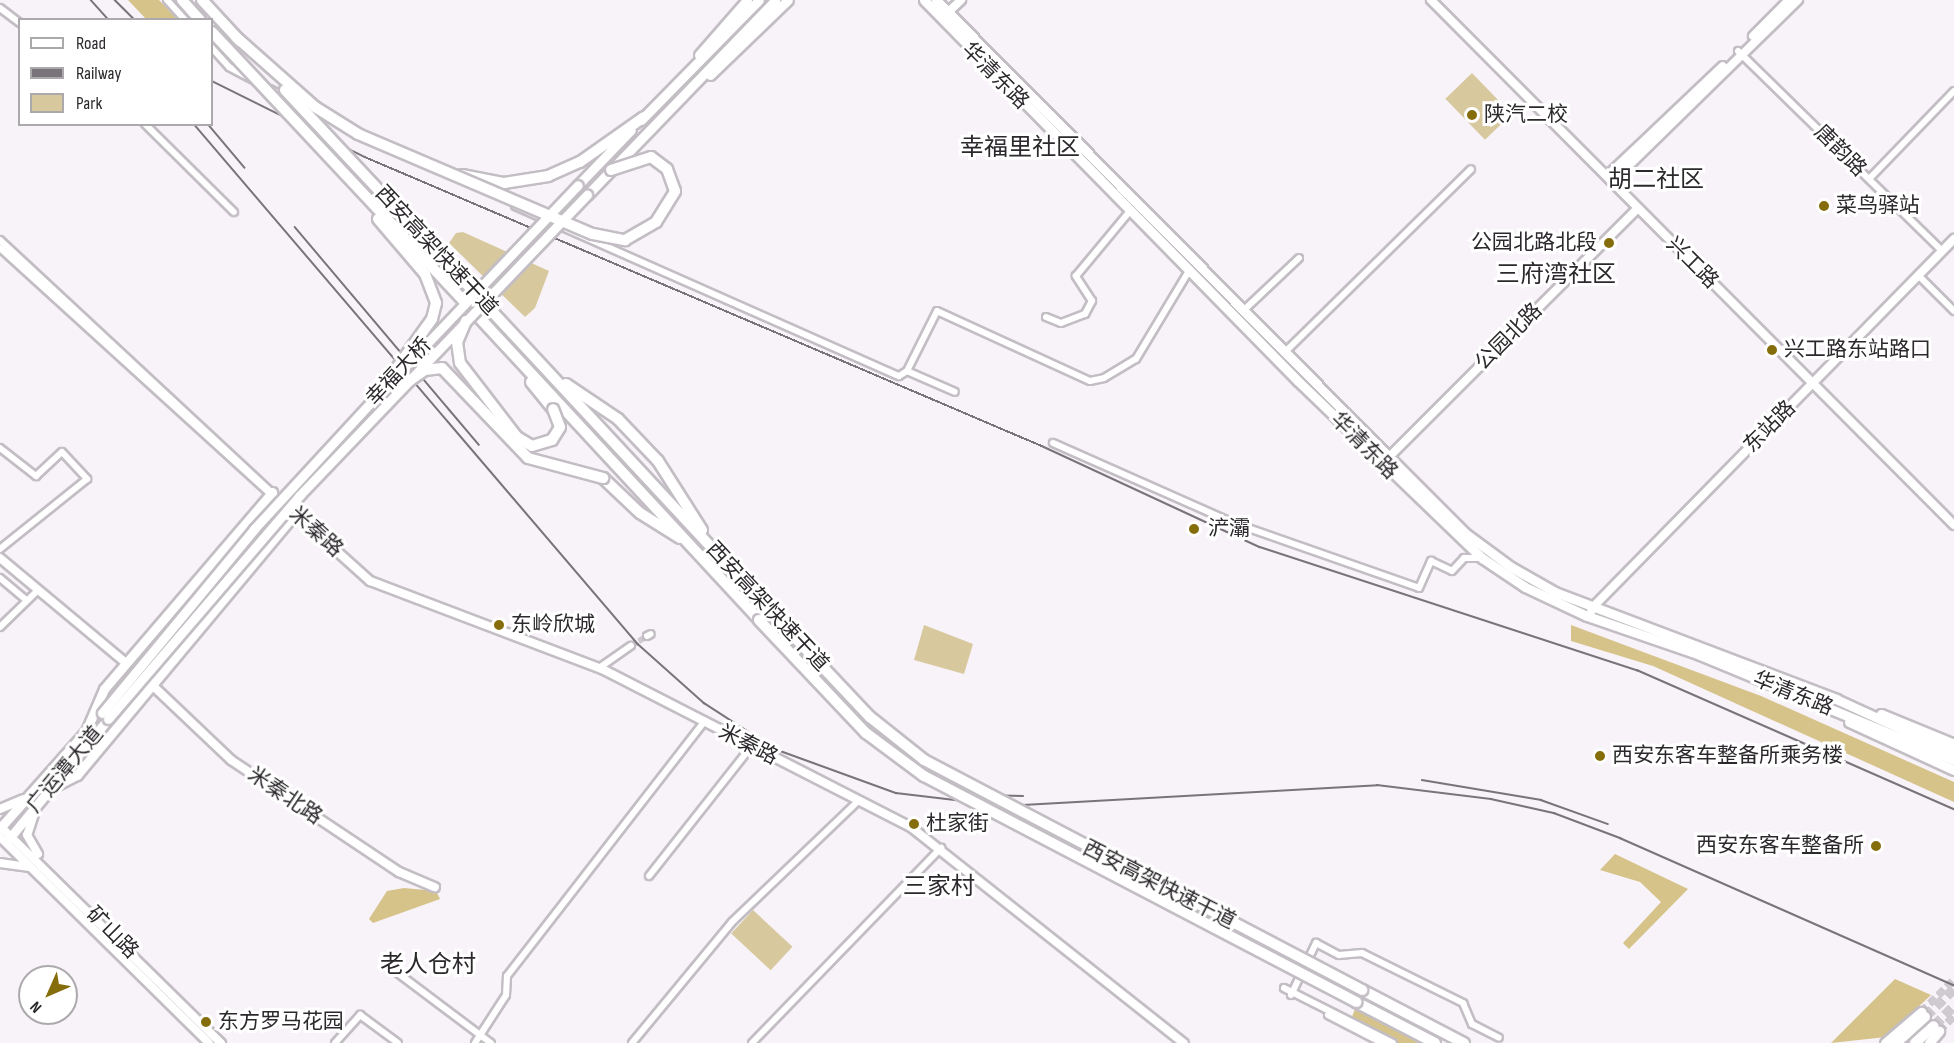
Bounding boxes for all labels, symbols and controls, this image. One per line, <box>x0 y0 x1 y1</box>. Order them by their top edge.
legend <box>18 18 213 126</box>
text: Road <box>76 33 106 54</box>
street label: 华清东路 <box>956 37 1034 115</box>
text: Railway <box>76 63 121 84</box>
text: Park <box>76 93 102 114</box>
place label: 陕汽二校 <box>1484 102 1568 128</box>
marker: 陕汽二校 <box>1465 108 1479 122</box>
street label: 唐韵路 <box>1809 120 1871 182</box>
district label: 幸福里社区 <box>960 134 1080 162</box>
district label: 胡二社区 <box>1608 166 1704 194</box>
street label: 西安高架快速干道 <box>369 181 503 321</box>
place label: 菜鸟驿站 <box>1836 193 1920 219</box>
marker: 菜鸟驿站 <box>1817 199 1831 213</box>
place label: 公园北路北段 <box>1471 230 1597 256</box>
street label: 兴工路 <box>1661 232 1723 294</box>
marker: 公园北路北段 <box>1602 236 1616 250</box>
district label: 三府湾社区 <box>1496 261 1616 289</box>
street label: 公园北路 <box>1470 298 1548 376</box>
street label: 幸福大桥 <box>361 333 437 411</box>
place label: 兴工路东站路口 <box>1784 337 1931 363</box>
marker: 兴工路东站路口 <box>1765 343 1779 357</box>
street label: 东站路 <box>1739 396 1801 458</box>
street label: 华清东路 <box>1325 407 1403 485</box>
street label: 米秦路 <box>284 502 348 562</box>
place label: 浐灞 <box>1208 516 1250 542</box>
marker: 浐灞 <box>1185 520 1203 538</box>
street label: 西安高架快速干道 <box>700 537 834 677</box>
place label: 东岭欣城 <box>511 612 595 638</box>
marker: 东岭欣城 <box>492 618 506 632</box>
street label: 华清东路 <box>1749 667 1837 721</box>
street label: 米秦路 <box>714 719 782 771</box>
street label: 广运潭大道 <box>22 722 108 818</box>
place label: 西安东客车整备所乘务楼 <box>1612 743 1843 769</box>
marker: 西安东客车整备所乘务楼 <box>1593 749 1607 763</box>
street label: 米秦北路 <box>243 762 327 830</box>
place label: 杜家街 <box>926 811 989 837</box>
marker: 杜家街 <box>907 817 921 831</box>
place label: 西安东客车整备所 <box>1696 833 1864 859</box>
street label: 西安高架快速干道 <box>1078 836 1240 934</box>
marker: 西安东客车整备所 <box>1869 839 1883 853</box>
district label: 三家村 <box>903 873 975 901</box>
street label: 矿山路 <box>81 902 143 964</box>
district label: 老人仓村 <box>380 951 476 979</box>
north arrow <box>18 965 78 1025</box>
text: N <box>27 997 46 1016</box>
place label: 东方罗马花园 <box>218 1009 344 1035</box>
marker: 东方罗马花园 <box>199 1015 213 1029</box>

